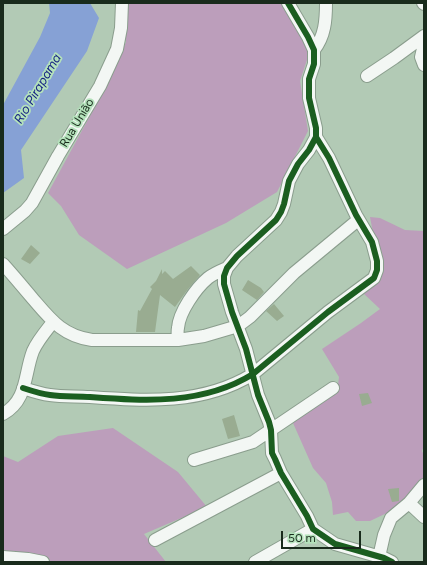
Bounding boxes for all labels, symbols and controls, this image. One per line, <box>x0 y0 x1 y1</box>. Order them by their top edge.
water label: Rio Pirapama <box>11 51 65 127</box>
street label: Rua União <box>57 96 97 150</box>
scale bar <box>283 523 363 549</box>
text: 50 m <box>288 531 316 545</box>

